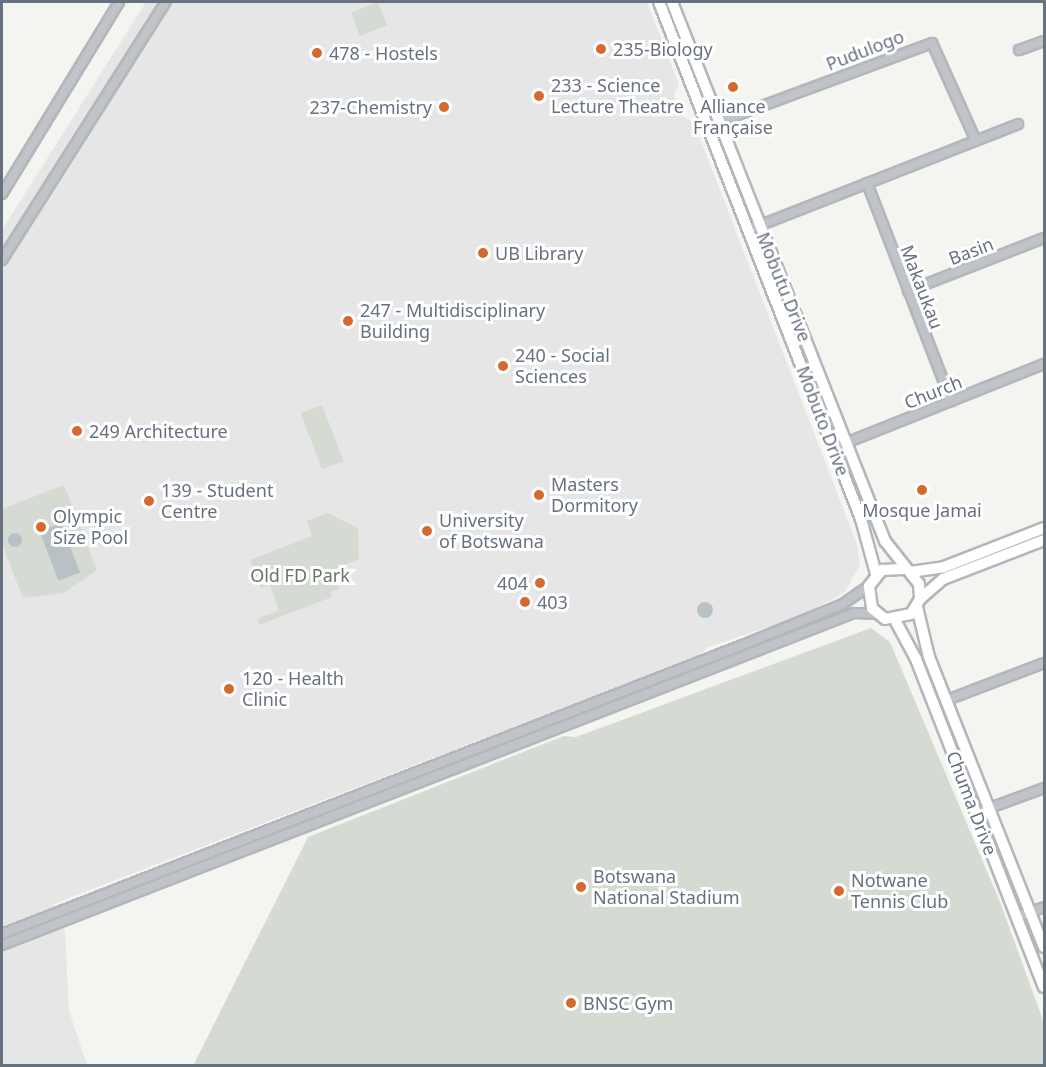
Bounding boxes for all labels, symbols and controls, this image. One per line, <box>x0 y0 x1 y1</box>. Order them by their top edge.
street label: Pudulogo <box>823 25 907 75</box>
place label: 235-Biology <box>613 38 713 60</box>
place label: 478 - Hostels <box>329 42 438 64</box>
marker: 235-Biology <box>594 42 608 56</box>
marker: 478 - Hostels <box>310 46 324 60</box>
place label: 233 - Science Lecture Theatre <box>551 75 684 118</box>
marker: Alliance Française <box>726 80 740 94</box>
marker: 233 - Science Lecture Theatre <box>532 89 546 103</box>
place label: 237-Chemistry <box>309 96 432 118</box>
place label: Alliance Française <box>693 96 773 138</box>
marker: 237-Chemistry <box>437 100 451 114</box>
street label: Mobutu Drive <box>752 229 816 345</box>
street label: Basin <box>946 233 996 269</box>
place label: UB Library <box>495 242 583 264</box>
street label: Makaukau <box>896 242 948 332</box>
marker: UB Library <box>476 246 490 260</box>
place label: 247 - Multidisciplinary Building <box>360 300 545 342</box>
marker: 247 - Multidisciplinary Building <box>341 314 355 328</box>
place label: 240 - Social Sciences <box>515 345 610 388</box>
marker: 240 - Social Sciences <box>496 359 510 373</box>
street label: Mobuto Drive <box>792 363 854 479</box>
street label: Church <box>901 371 965 413</box>
place label: 249 Architecture <box>89 420 228 442</box>
marker: 249 Architecture <box>70 424 84 438</box>
place label: Masters Dormitory <box>551 474 638 516</box>
place label: 139 - Student Centre <box>161 480 273 522</box>
marker: Mosque Jamai <box>915 483 929 497</box>
marker: Masters Dormitory <box>532 488 546 502</box>
marker: 139 - Student Centre <box>142 494 156 508</box>
place label: Mosque Jamai <box>862 499 982 521</box>
place label: Olympic Size Pool <box>53 506 128 548</box>
place label: University of Botswana <box>439 510 544 552</box>
marker: Olympic Size Pool <box>34 520 48 534</box>
marker: University of Botswana <box>420 524 434 538</box>
park label: Old FD Park <box>250 564 350 586</box>
place label: 404 <box>497 572 528 594</box>
marker: 404 <box>533 576 547 590</box>
place label: 403 <box>537 591 568 613</box>
marker: 403 <box>518 595 532 609</box>
place label: 120 - Health Clinic <box>242 668 344 710</box>
marker: 120 - Health Clinic <box>220 680 238 698</box>
street label: Chuma Drive <box>942 748 1002 858</box>
place label: Botswana National Stadium <box>593 866 740 908</box>
place label: Notwane Tennis Club <box>851 870 948 912</box>
marker: Botswana National Stadium <box>574 880 588 894</box>
marker: Notwane Tennis Club <box>832 884 846 898</box>
place label: BNSC Gym <box>583 992 673 1014</box>
marker: BNSC Gym <box>564 996 578 1010</box>

